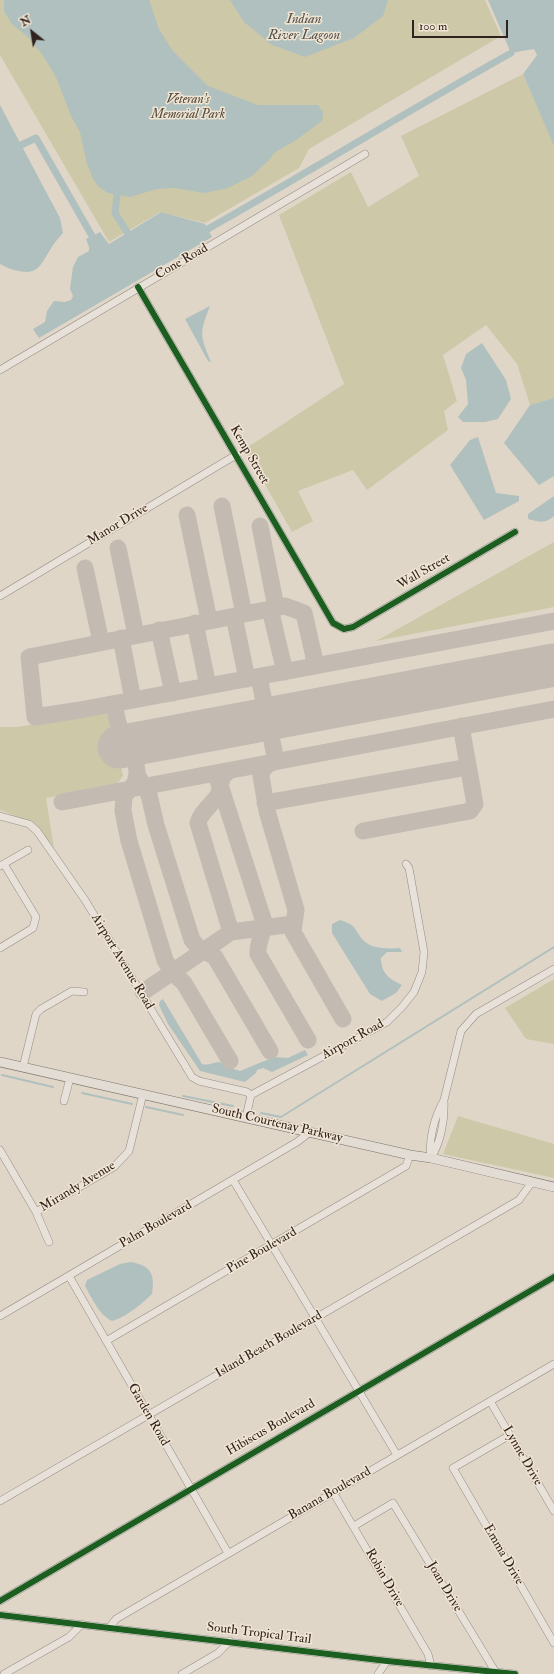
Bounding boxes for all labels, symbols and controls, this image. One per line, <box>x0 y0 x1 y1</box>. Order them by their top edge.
north arrow <box>12 12 52 52</box>
water label: Indian River Lagoon <box>268 12 340 44</box>
scale bar <box>414 12 510 38</box>
text: N <box>18 13 33 29</box>
text: 100 m <box>419 19 447 34</box>
park label: Veteran's Memorial Park <box>151 92 225 123</box>
street label: Cone Road <box>153 241 211 283</box>
street label: Kemp Street <box>226 423 272 487</box>
street label: Manor Drive <box>85 501 151 549</box>
street label: Wall Street <box>395 551 453 593</box>
street label: Airport Avenue Road <box>87 911 157 1013</box>
street label: Airport Road <box>319 1017 387 1063</box>
street label: South Courtenay Parkway <box>210 1101 344 1147</box>
street label: Mirandy Avenue <box>37 1158 119 1216</box>
street label: Palm Boulevard <box>117 1198 195 1252</box>
street label: Pine Boulevard <box>224 1225 300 1277</box>
street label: Island Beach Boulevard <box>213 1308 325 1382</box>
street label: Garden Road <box>124 1381 172 1449</box>
street label: Hibiscus Boulevard <box>224 1396 318 1460</box>
street label: Lynne Drive <box>499 1423 545 1489</box>
street label: Banana Boulevard <box>286 1464 374 1524</box>
street label: Emma Drive <box>479 1522 527 1588</box>
street label: Robin Drive <box>361 1546 407 1610</box>
street label: Joan Drive <box>423 1559 465 1615</box>
street label: South Tropical Trail <box>206 1620 312 1648</box>

